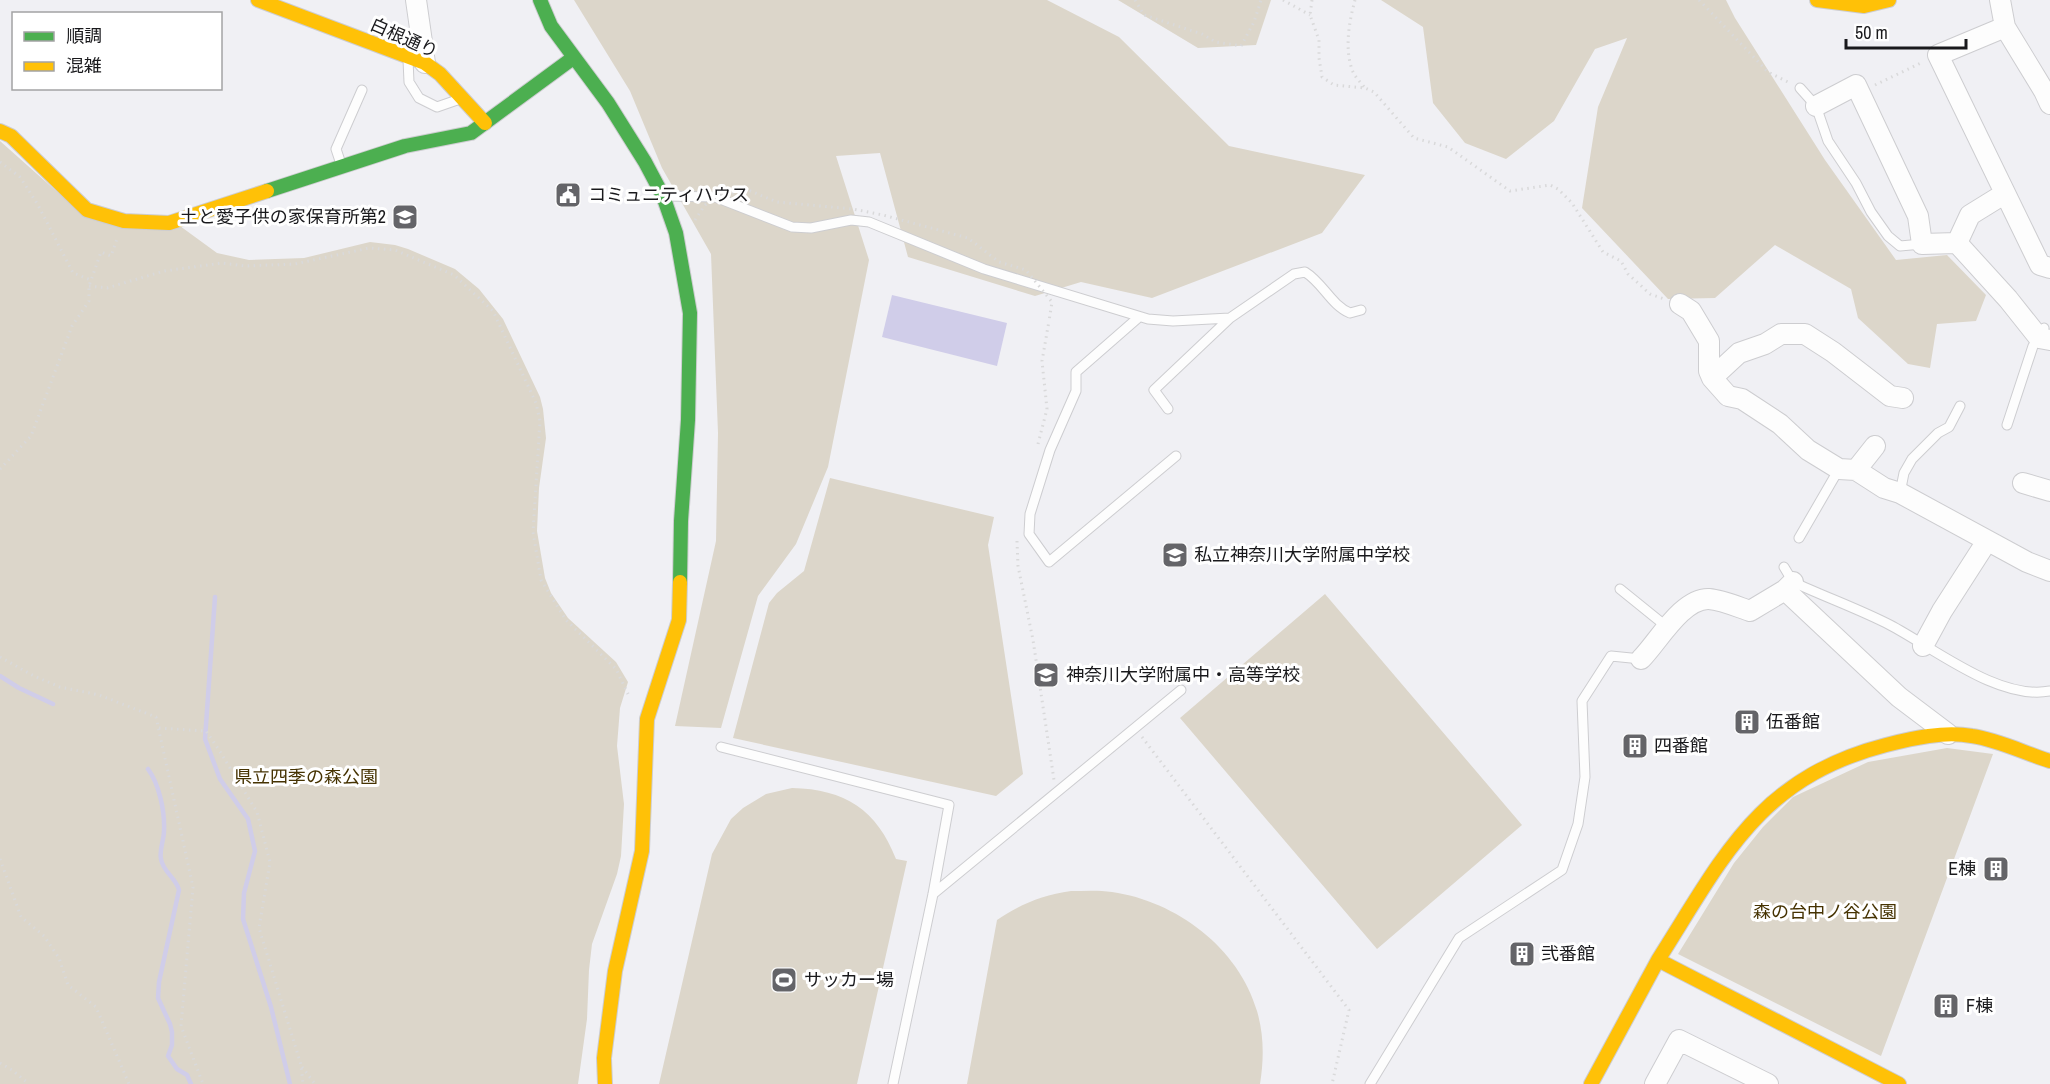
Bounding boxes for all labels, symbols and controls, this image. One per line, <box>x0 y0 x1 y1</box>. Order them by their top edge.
street label: 白根通り <box>366 11 442 64</box>
legend <box>12 12 222 90</box>
scale bar <box>1846 12 1966 50</box>
text: 50 m <box>1855 20 1888 45</box>
text: 順調 <box>66 23 102 48</box>
text: 混雑 <box>66 53 102 78</box>
public building icon: コミュニティハウス <box>553 180 583 210</box>
place label: コミュニティハウス <box>588 182 749 207</box>
school or university icon: 土と愛子供の家保育所第2 <box>390 202 420 232</box>
place label: 土と愛子供の家保育所第2 <box>180 204 386 229</box>
school or university icon: 私立神奈川大学附属中学校 <box>1160 540 1190 570</box>
place label: 私立神奈川大学附属中学校 <box>1194 542 1410 567</box>
school or university icon: 神奈川大学附属中・高等学校 <box>1031 660 1061 690</box>
place label: 神奈川大学附属中・高等学校 <box>1066 662 1300 687</box>
building icon: 伍番館 <box>1732 707 1762 737</box>
place label: 伍番館 <box>1766 709 1820 734</box>
building icon: 四番館 <box>1620 731 1650 761</box>
place label: 四番館 <box>1654 733 1708 758</box>
park label: 県立四季の森公園 <box>234 764 378 789</box>
building icon: E棟 <box>1981 854 2011 884</box>
place label: E棟 <box>1948 856 1976 881</box>
park label: 森の台中ノ谷公園 <box>1753 899 1897 924</box>
building icon: 弐番館 <box>1507 939 1537 969</box>
place label: 弐番館 <box>1541 941 1595 966</box>
sports icon: サッカー場 <box>769 965 799 995</box>
place label: サッカー場 <box>804 967 894 992</box>
building icon: F棟 <box>1931 991 1961 1021</box>
place label: F棟 <box>1966 993 1993 1018</box>

